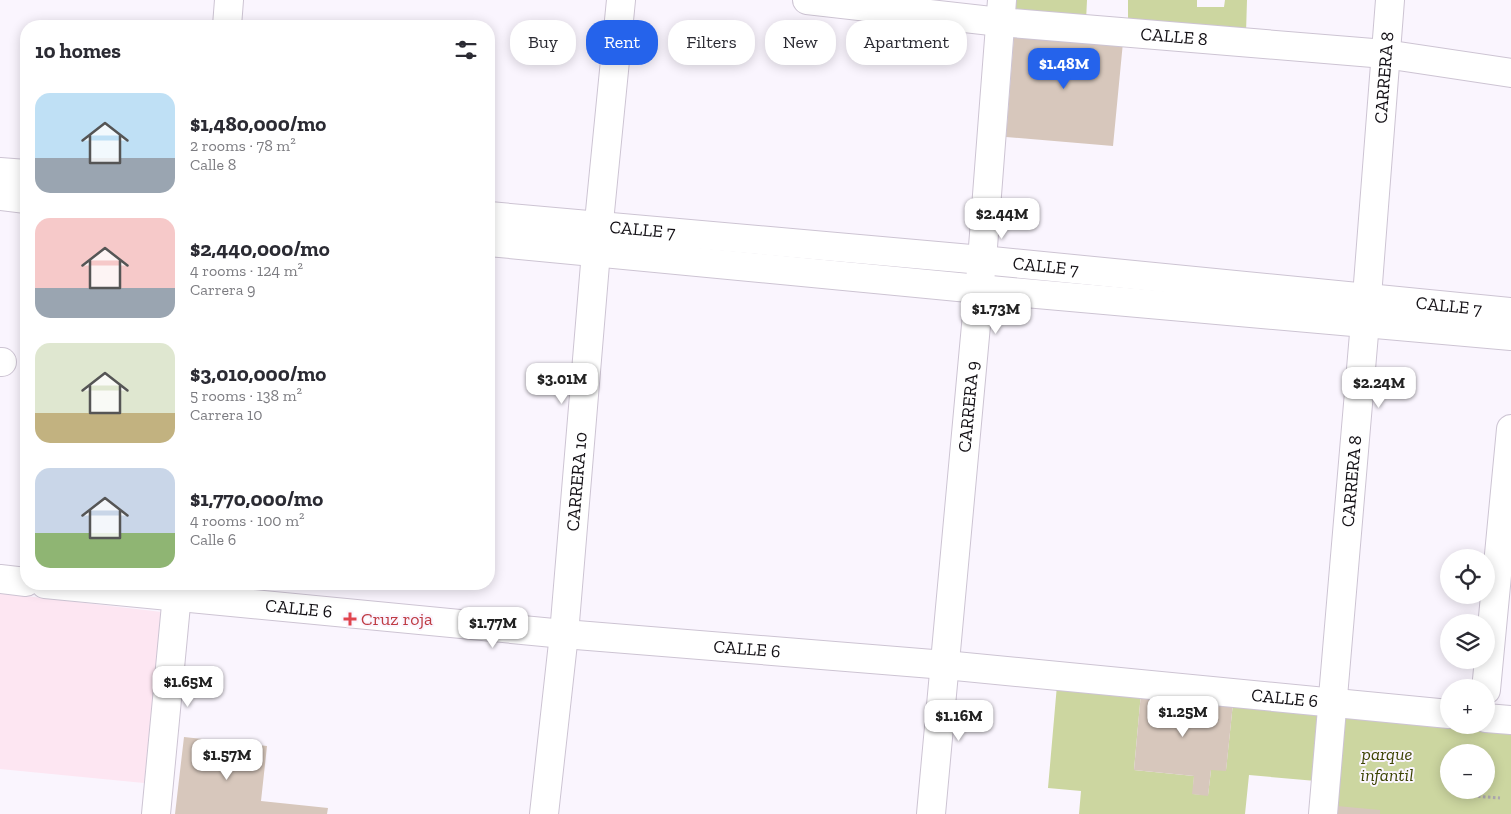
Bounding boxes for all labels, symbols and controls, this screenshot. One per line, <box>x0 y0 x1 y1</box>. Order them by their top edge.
chip: Buy <box>510 20 576 65</box>
chip: Rent <box>586 20 658 65</box>
chip: Filters <box>668 20 755 65</box>
chip: New <box>765 20 836 65</box>
chip: Apartment <box>846 20 967 65</box>
street label: CALLE 8 <box>1140 23 1209 50</box>
street label: CARRERA 8 <box>1369 31 1399 124</box>
icon: filters <box>452 36 480 64</box>
text: 10 homes <box>35 38 121 63</box>
pin: $1.48M <box>1023 48 1105 90</box>
text: $1.48M <box>1039 54 1089 73</box>
text: $1,480,000/mo <box>190 111 326 136</box>
icon: home <box>75 113 135 173</box>
text: 2 rooms · 78 m² <box>190 136 296 155</box>
text: Calle 8 <box>190 155 236 174</box>
pin: $2.44M <box>961 198 1043 240</box>
text: $2.44M <box>976 204 1028 223</box>
street label: CALLE 7 <box>608 216 677 244</box>
text: $2,440,000/mo <box>190 236 330 261</box>
icon: home <box>75 238 135 298</box>
street label: CALLE 7 <box>1012 252 1080 280</box>
text: 4 rooms · 124 m² <box>190 261 303 280</box>
text: Carrera 9 <box>190 280 256 299</box>
pin: $1.73M <box>955 292 1037 335</box>
street label: CALLE 7 <box>1415 292 1483 320</box>
text: $1.73M <box>972 299 1020 318</box>
street label: CARRERA 9 <box>953 360 984 454</box>
text: $3,010,000/mo <box>190 361 326 386</box>
pin: $3.01M <box>521 362 603 405</box>
icon: home <box>75 363 135 423</box>
pin: $2.24M <box>1338 366 1420 409</box>
text: $3.01M <box>537 369 587 388</box>
text: $2.24M <box>1353 373 1405 392</box>
text: 5 rooms · 138 m² <box>190 386 302 405</box>
text: Carrera 10 <box>190 405 262 424</box>
street label: CARRERA 10 <box>562 431 592 532</box>
street label: CARRERA 8 <box>1337 434 1366 528</box>
text: $1,770,000/mo <box>190 486 323 511</box>
icon: home <box>75 488 135 548</box>
text: 4 rooms · 100 m² <box>190 511 305 530</box>
text: Calle 6 <box>190 530 236 549</box>
map controls <box>1440 549 1495 799</box>
button: locate <box>1440 549 1495 604</box>
street label: CALLE 6 <box>264 594 333 623</box>
pin: $1.77M <box>452 606 534 649</box>
place label: Cruz roja <box>361 608 433 630</box>
marker: Cruz roja <box>343 612 357 626</box>
text: $1.77M <box>469 613 517 632</box>
button: layers <box>1440 614 1495 669</box>
street label: CALLE 6 <box>713 635 781 663</box>
pin: $1.65M <box>147 666 229 708</box>
text: $1.65M <box>163 672 213 691</box>
button: + <box>1440 679 1495 734</box>
street label: CALLE 6 <box>1250 684 1319 712</box>
pin: $1.25M <box>1142 696 1224 738</box>
pin: $1.16M <box>918 700 1000 742</box>
text: $1.25M <box>1158 702 1208 721</box>
text: $1.16M <box>935 706 983 725</box>
pin: $1.57M <box>186 738 268 781</box>
park label: parque infantil <box>1361 743 1413 786</box>
button: − <box>1440 744 1495 799</box>
text: $1.57M <box>203 745 251 764</box>

